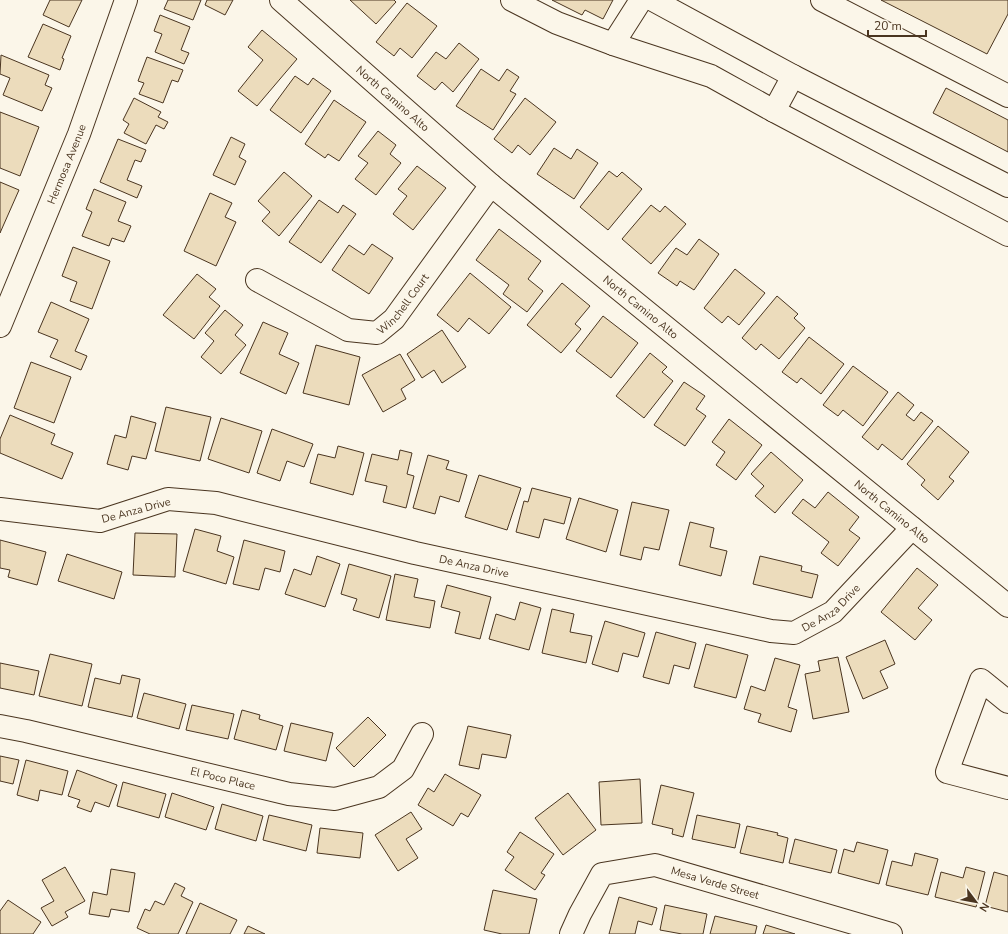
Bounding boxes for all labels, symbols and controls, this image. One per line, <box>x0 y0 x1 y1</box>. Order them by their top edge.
scale bar <box>868 12 926 38</box>
text: 20 m <box>874 18 902 34</box>
street label: North Camino Alto <box>353 63 432 135</box>
street label: Hermosa Avenue <box>44 122 90 207</box>
street label: Winchell Court <box>374 271 432 338</box>
street label: North Camino Alto <box>600 272 681 342</box>
street label: North Camino Alto <box>851 477 932 547</box>
street label: De Anza Drive <box>100 494 172 527</box>
street label: De Anza Drive <box>438 552 510 581</box>
street label: De Anza Drive <box>799 581 864 636</box>
street label: El Poco Place <box>189 764 257 794</box>
street label: Mesa Verde Street <box>669 863 761 903</box>
north arrow <box>956 882 996 922</box>
text: N <box>976 900 993 915</box>

